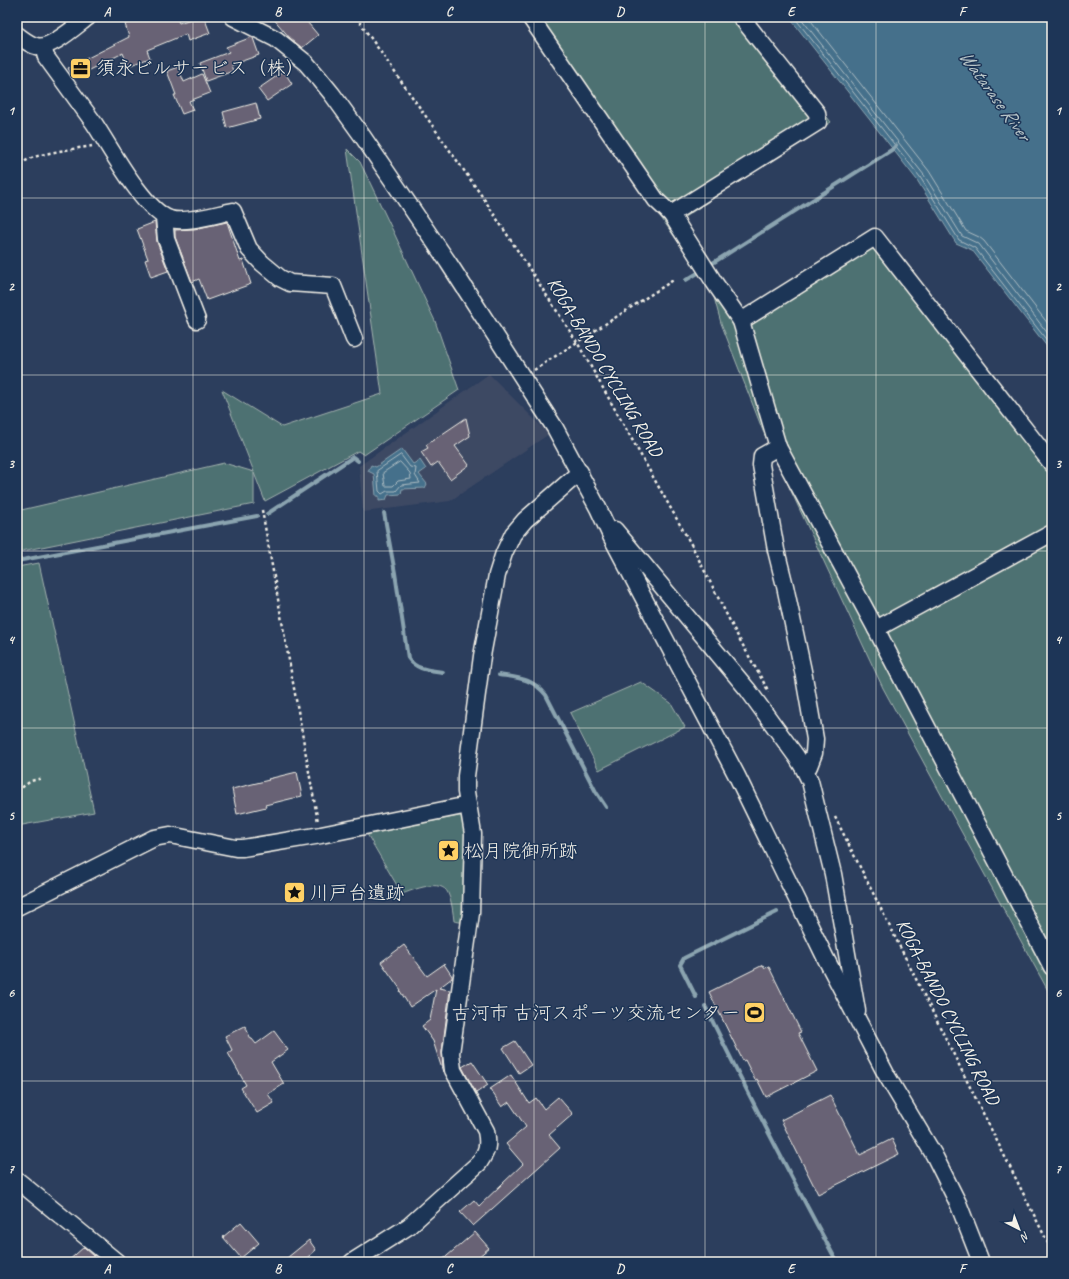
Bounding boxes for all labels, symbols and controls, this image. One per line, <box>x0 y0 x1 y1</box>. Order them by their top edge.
text: A <box>104 4 112 20</box>
text: B <box>275 4 283 20</box>
text: C <box>446 4 454 20</box>
text: D <box>616 4 625 20</box>
text: E <box>788 4 797 20</box>
text: F <box>959 4 968 20</box>
water label: Watarase River <box>954 45 1038 148</box>
office icon: 須永ビルサービス（株） <box>68 55 94 81</box>
place label: 須永ビルサービス（株） <box>96 56 305 80</box>
text: 1 <box>8 103 16 119</box>
text: 1 <box>1055 103 1063 119</box>
street label: KOGA-BANDO CYCLING ROAD <box>542 273 669 463</box>
text: 2 <box>8 279 15 295</box>
text: 2 <box>1055 279 1062 295</box>
text: 3 <box>8 456 15 472</box>
text: 3 <box>1055 456 1062 472</box>
text: 4 <box>8 632 16 648</box>
text: 4 <box>1055 632 1063 648</box>
text: 5 <box>8 808 15 824</box>
text: 5 <box>1055 808 1062 824</box>
place icon: 松月院御所跡 <box>435 838 461 864</box>
place label: 松月院御所跡 <box>464 839 578 863</box>
place icon: 川戸台遺跡 <box>282 880 308 906</box>
place label: 川戸台遺跡 <box>310 881 405 905</box>
street label: KOGA-BANDO CYCLING ROAD <box>891 915 1006 1111</box>
text: 6 <box>8 985 15 1001</box>
text: 6 <box>1055 985 1062 1001</box>
sports icon: 古河市 古河スポーツ交流センター <box>742 1000 768 1026</box>
place label: 古河市 古河スポーツ交流センター <box>452 1001 740 1025</box>
text: 7 <box>8 1161 15 1177</box>
text: 7 <box>1055 1161 1062 1177</box>
north arrow <box>999 1209 1039 1249</box>
text: N <box>1017 1229 1033 1245</box>
text: A <box>104 1261 112 1277</box>
text: B <box>275 1261 283 1277</box>
text: C <box>446 1261 454 1277</box>
text: D <box>616 1261 625 1277</box>
text: E <box>788 1261 797 1277</box>
text: F <box>959 1261 968 1277</box>

